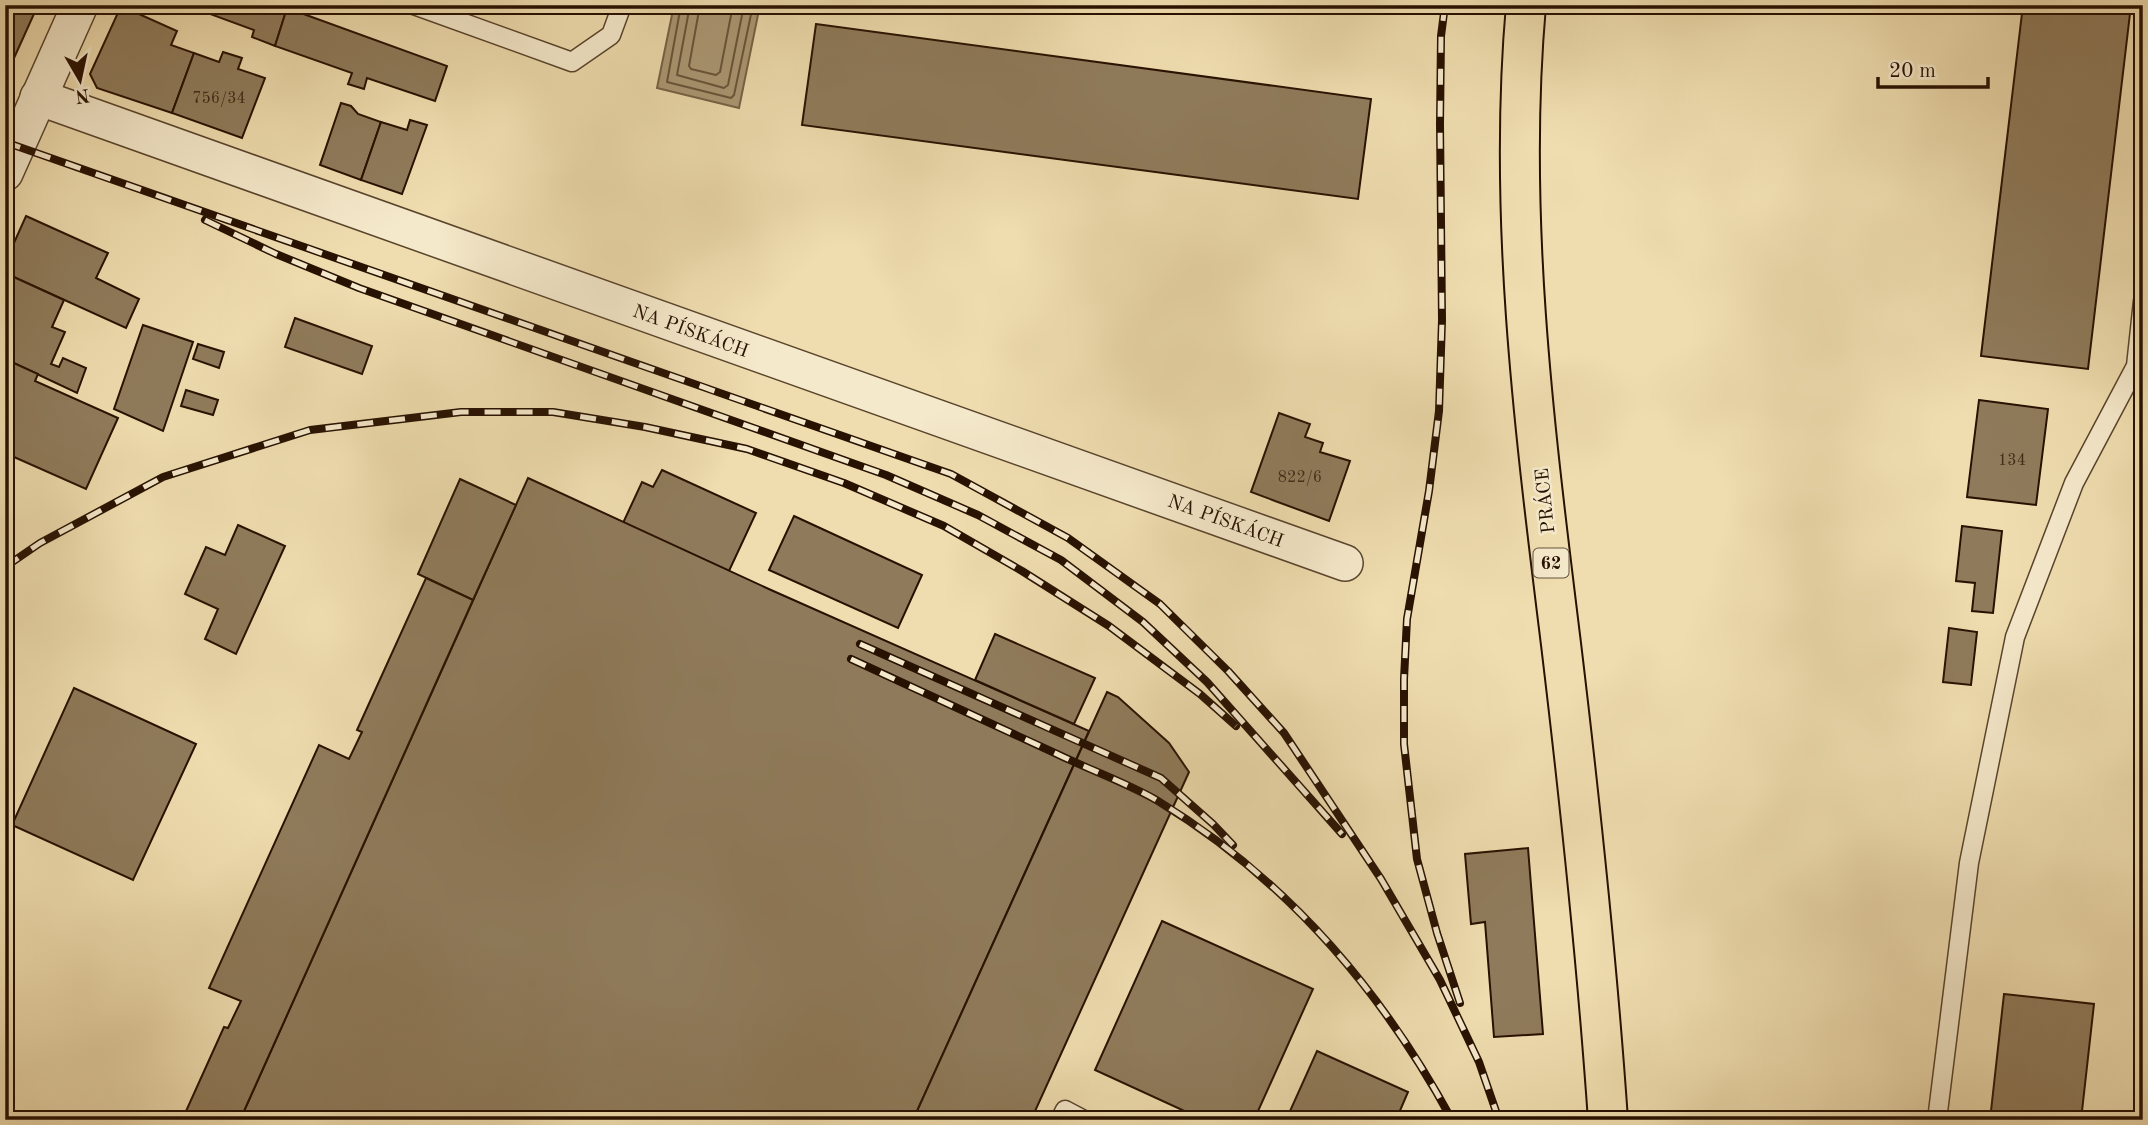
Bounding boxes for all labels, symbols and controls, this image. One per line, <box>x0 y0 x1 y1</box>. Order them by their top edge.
north arrow <box>46 46 116 116</box>
scale bar <box>1878 46 1989 90</box>
text: 20 m <box>1889 61 1936 82</box>
text: N <box>73 84 91 105</box>
house number: 756/34 <box>192 91 246 107</box>
street label: NA PÍSKÁCH <box>630 299 752 362</box>
house number: 134 <box>1998 453 2026 469</box>
street label: PRÁCE <box>1530 467 1559 535</box>
house number: 822/6 <box>1278 470 1322 486</box>
street label: NA PÍSKÁCH <box>1165 489 1287 552</box>
road number: 62 <box>1534 548 1568 578</box>

